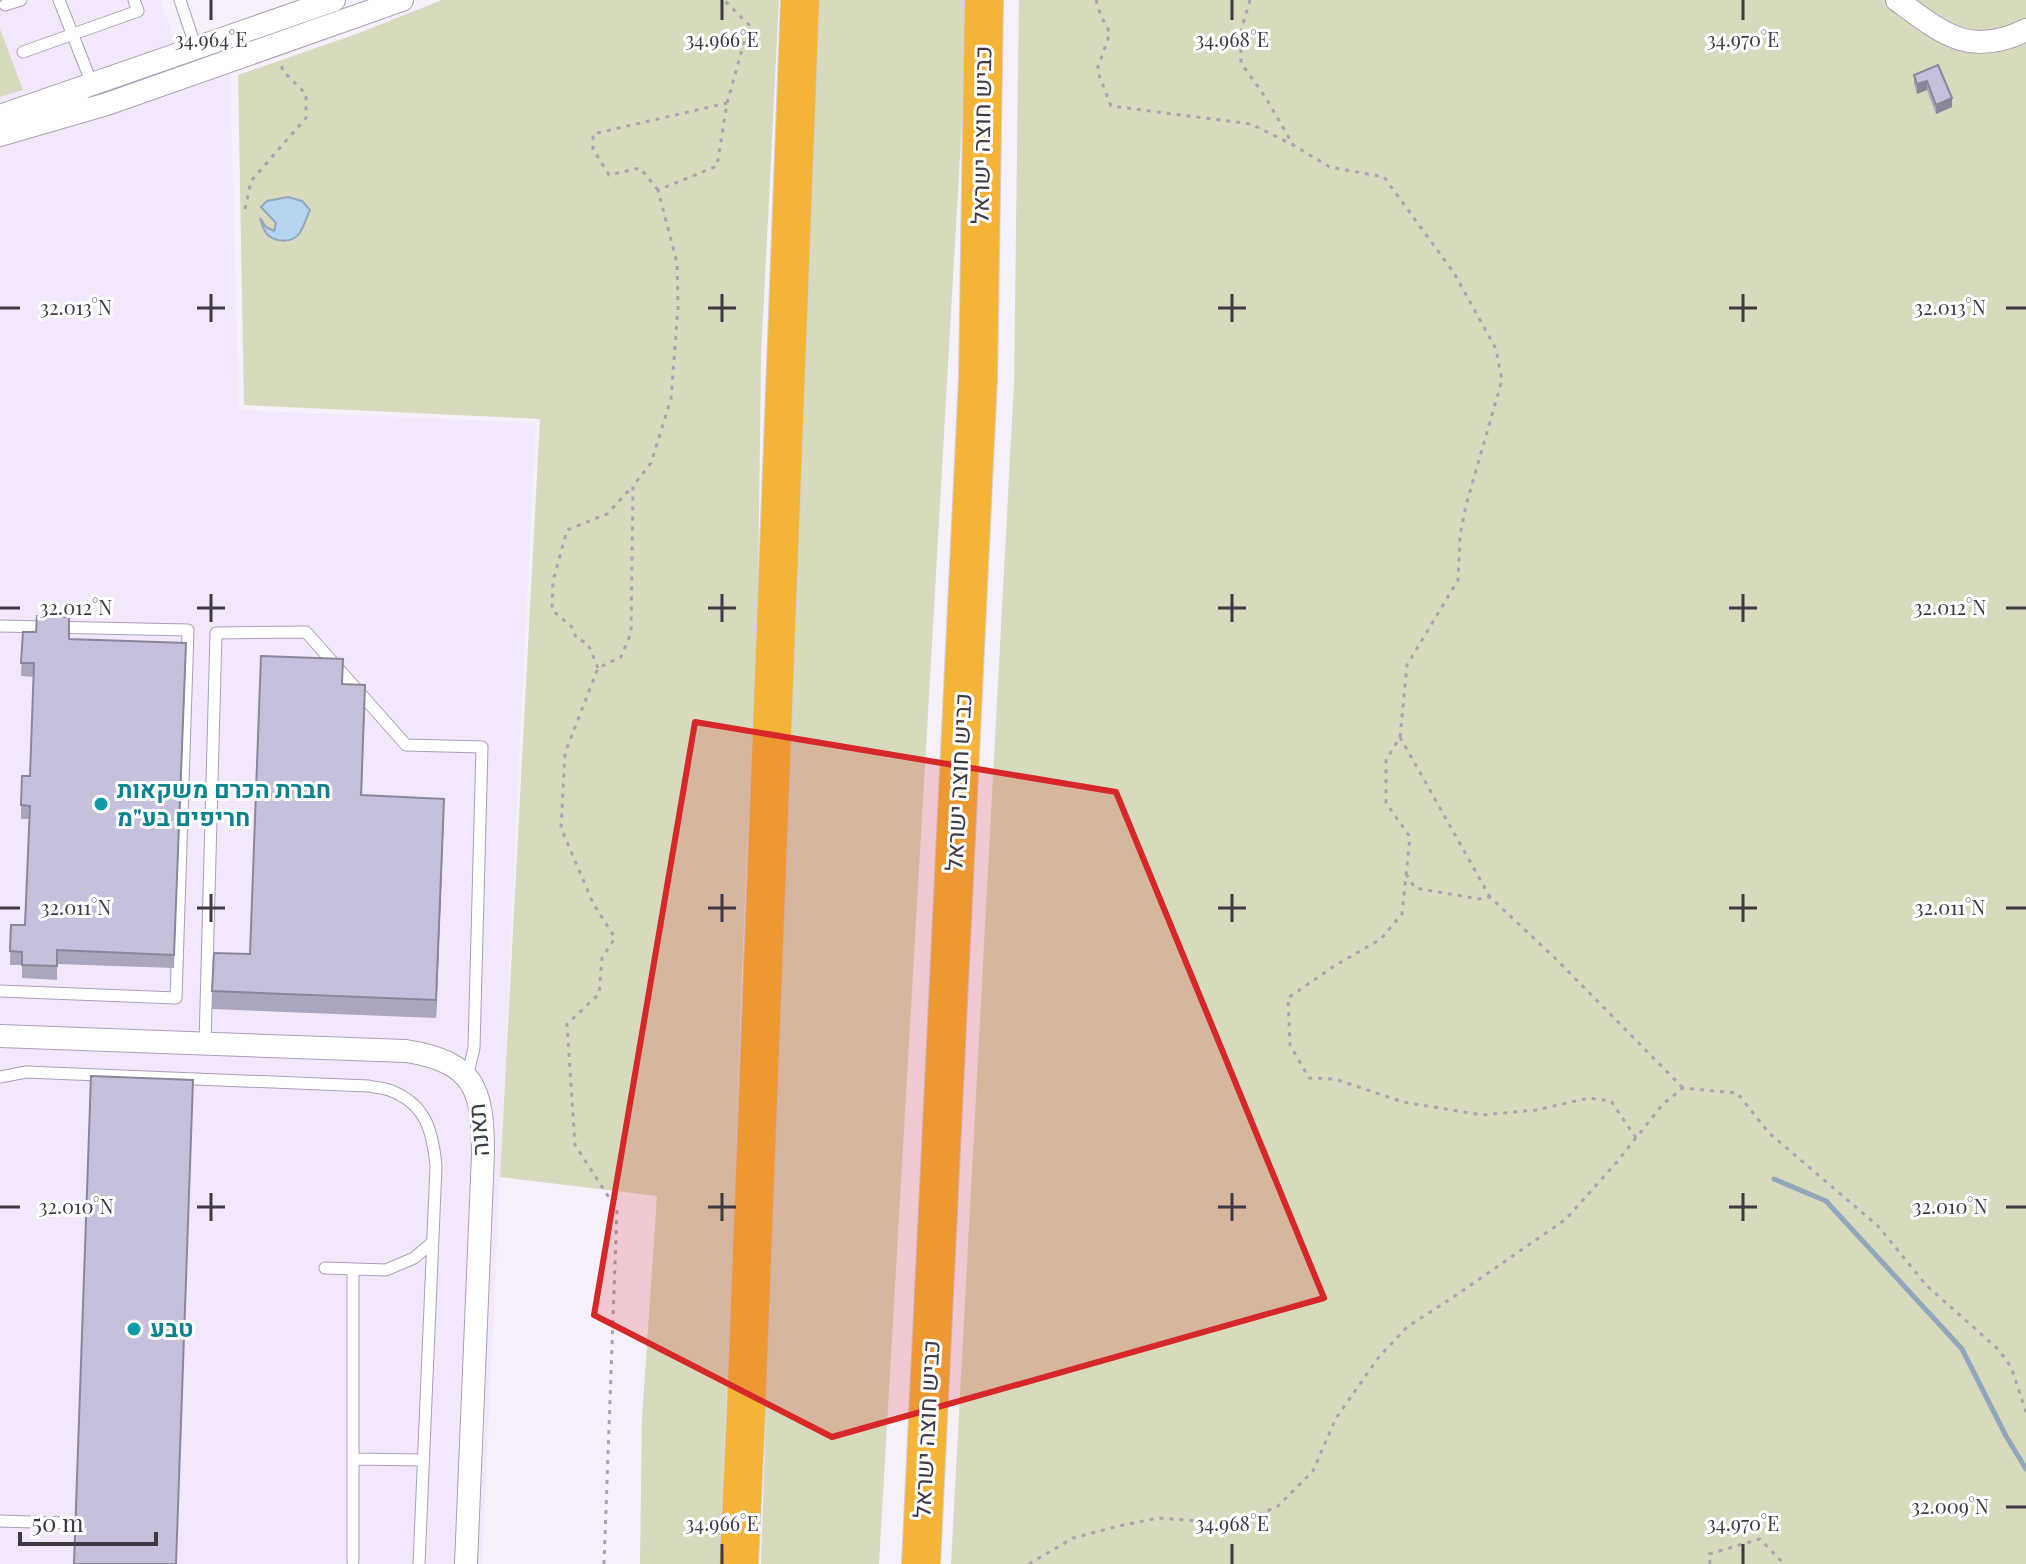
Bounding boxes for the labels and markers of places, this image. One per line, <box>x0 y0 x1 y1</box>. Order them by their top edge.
place label: חברת הכרם משקאות חריפים בע"מ <box>117 772 331 832</box>
marker: חברת הכרם משקאות חריפים בע"מ <box>92 795 110 813</box>
place label: טבע <box>150 1311 193 1343</box>
marker: טבע <box>125 1320 143 1338</box>

